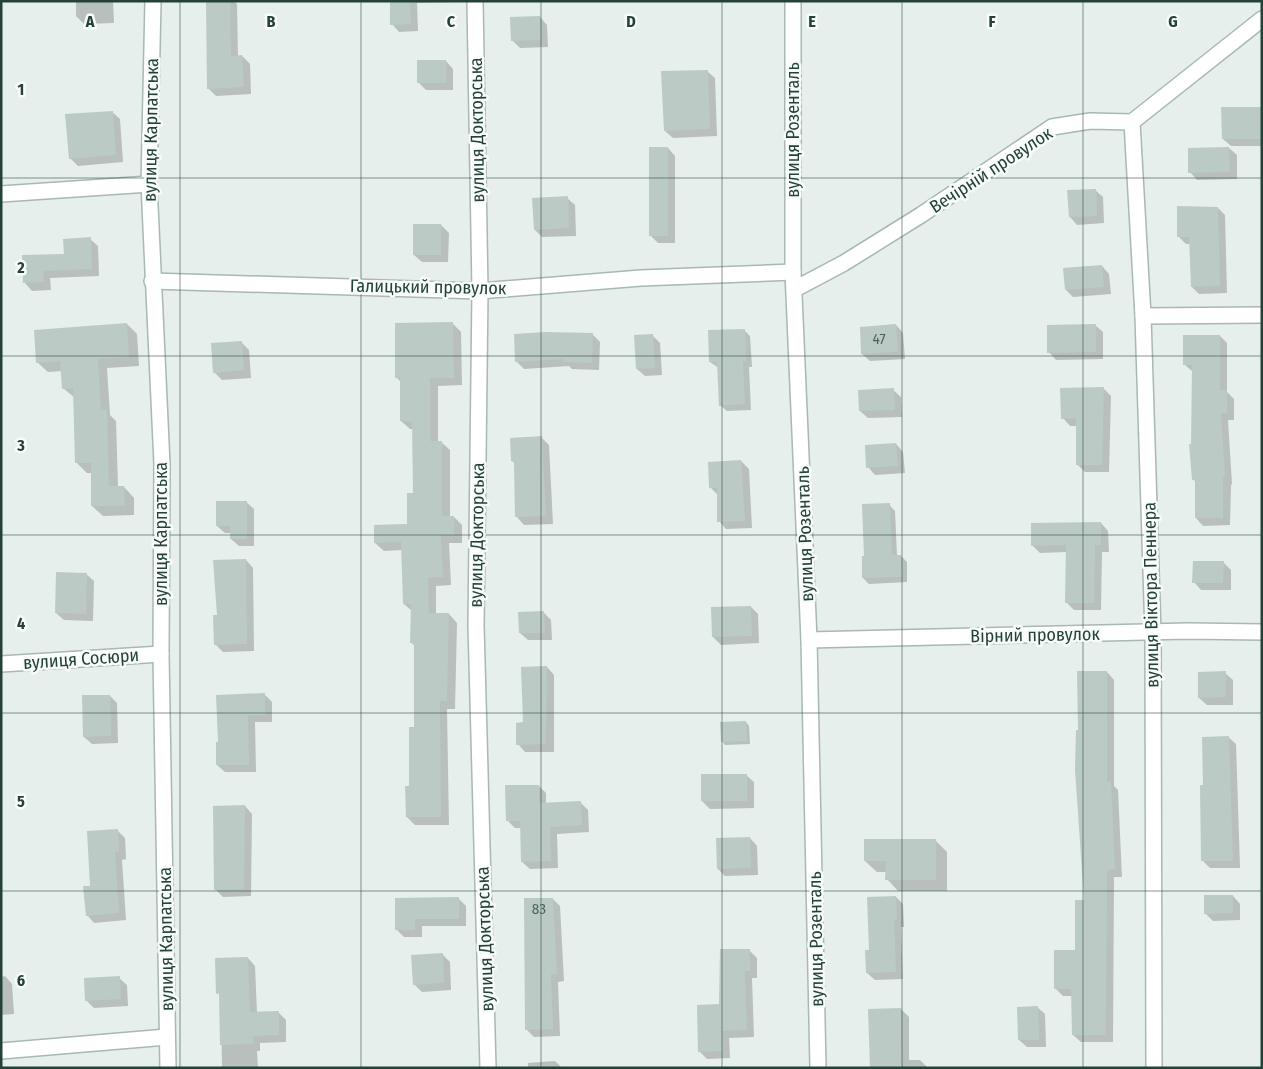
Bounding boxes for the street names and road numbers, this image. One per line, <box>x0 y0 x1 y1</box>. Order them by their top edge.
street label: вулиця Докторська <box>465 57 489 203</box>
street label: вулиця Карпатська <box>139 58 163 202</box>
street label: вулиця Розенталь <box>782 62 804 198</box>
street label: Вечірній провулок <box>925 122 1057 218</box>
street label: Галицький провулок <box>350 275 507 299</box>
street label: вулиця Карпатська <box>150 462 172 606</box>
street label: вулиця Докторська <box>465 462 489 608</box>
street label: вулиця Розенталь <box>792 466 818 602</box>
street label: вулиця Віктора Пеннера <box>1138 502 1164 688</box>
street label: Вірний провулок <box>970 623 1100 647</box>
street label: вулиця Сосюри <box>22 644 140 674</box>
street label: вулиця Докторська <box>471 866 499 1012</box>
street label: вулиця Карпатська <box>154 867 178 1011</box>
street label: вулиця Розенталь <box>804 871 828 1007</box>

